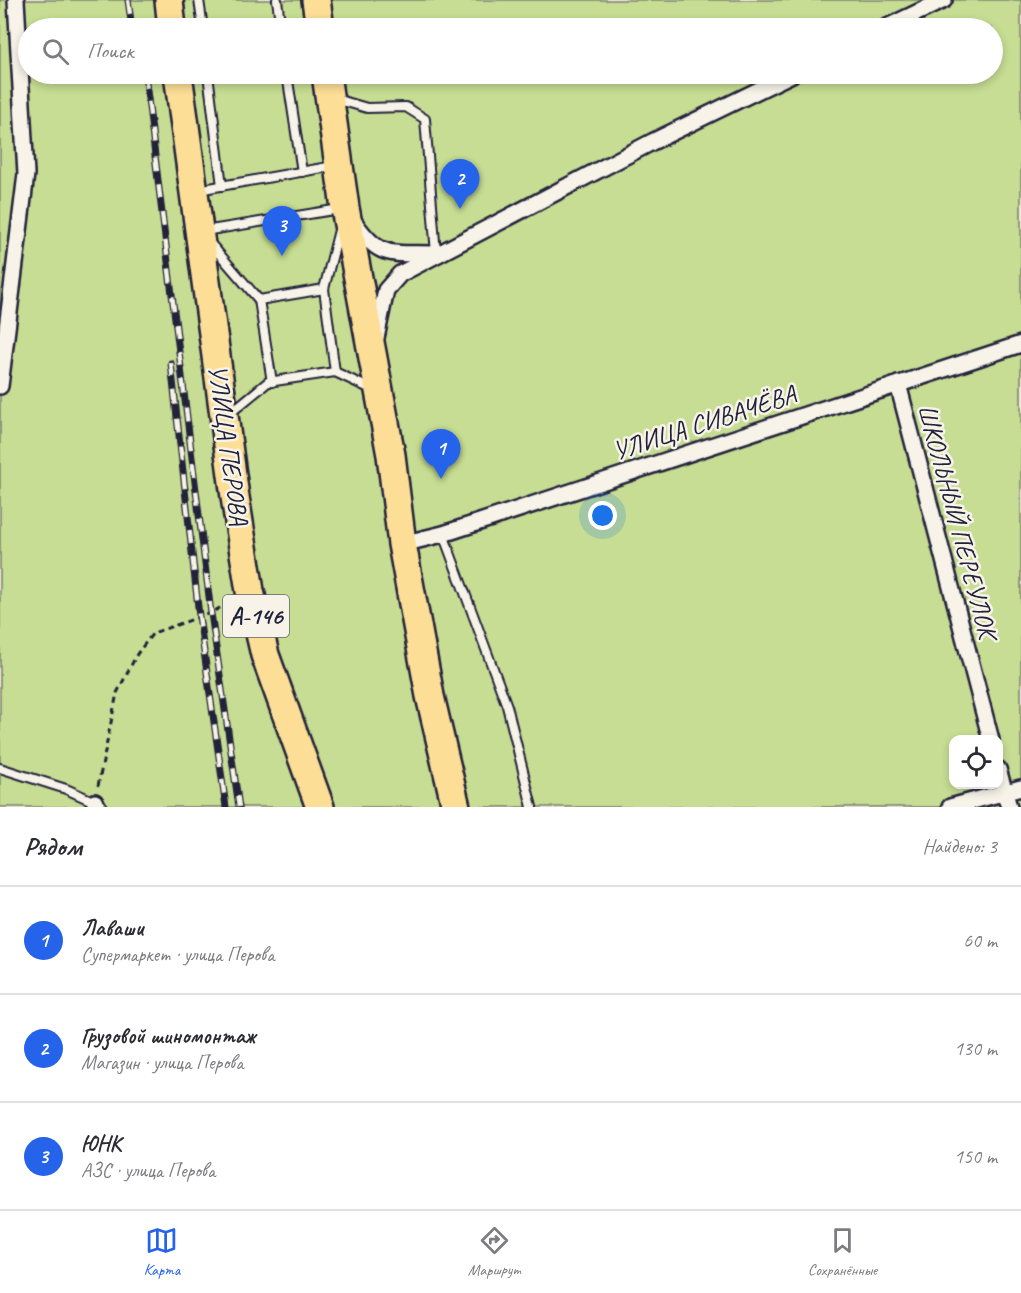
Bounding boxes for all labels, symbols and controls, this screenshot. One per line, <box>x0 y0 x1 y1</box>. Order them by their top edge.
search box <box>18 18 1003 84</box>
icon: search <box>39 35 72 68</box>
text: Поиск <box>87 37 133 65</box>
pin: 2 <box>440 160 480 209</box>
pin: 3 <box>262 206 302 256</box>
street label: УЛИЦА ПЕРОВА <box>201 363 256 528</box>
street label: УЛИЦА СИВАЧЁВА <box>608 377 802 468</box>
street label: ШКОЛЬНЫЙ ПЕРЕУЛОК <box>910 401 1006 647</box>
pin: 1 <box>422 430 460 479</box>
your location <box>588 501 617 530</box>
road number: А-146 <box>223 595 289 637</box>
map controls <box>949 735 1003 789</box>
button: locate <box>949 735 1003 789</box>
text: Рядом <box>24 830 82 863</box>
text: Найдено: 3 <box>922 834 997 859</box>
text: Лаваши <box>81 914 143 942</box>
text: 1 <box>39 928 48 953</box>
text: 60 m <box>963 928 997 953</box>
text: Супермаркет · улица Перова <box>81 942 274 967</box>
text: Грузовой шиномонтаж <box>81 1022 255 1050</box>
text: 2 <box>39 1036 48 1061</box>
text: 130 m <box>954 1036 997 1061</box>
text: Магазин · улица Перова <box>81 1050 243 1075</box>
text: ЮНК <box>81 1130 121 1158</box>
text: 3 <box>39 1144 48 1169</box>
text: 150 m <box>954 1144 997 1169</box>
text: АЗС · улица Перова <box>81 1158 215 1183</box>
tab: Карта <box>144 1224 180 1280</box>
tab: Маршрут <box>468 1224 520 1280</box>
tab: Сохранённые <box>808 1224 877 1280</box>

